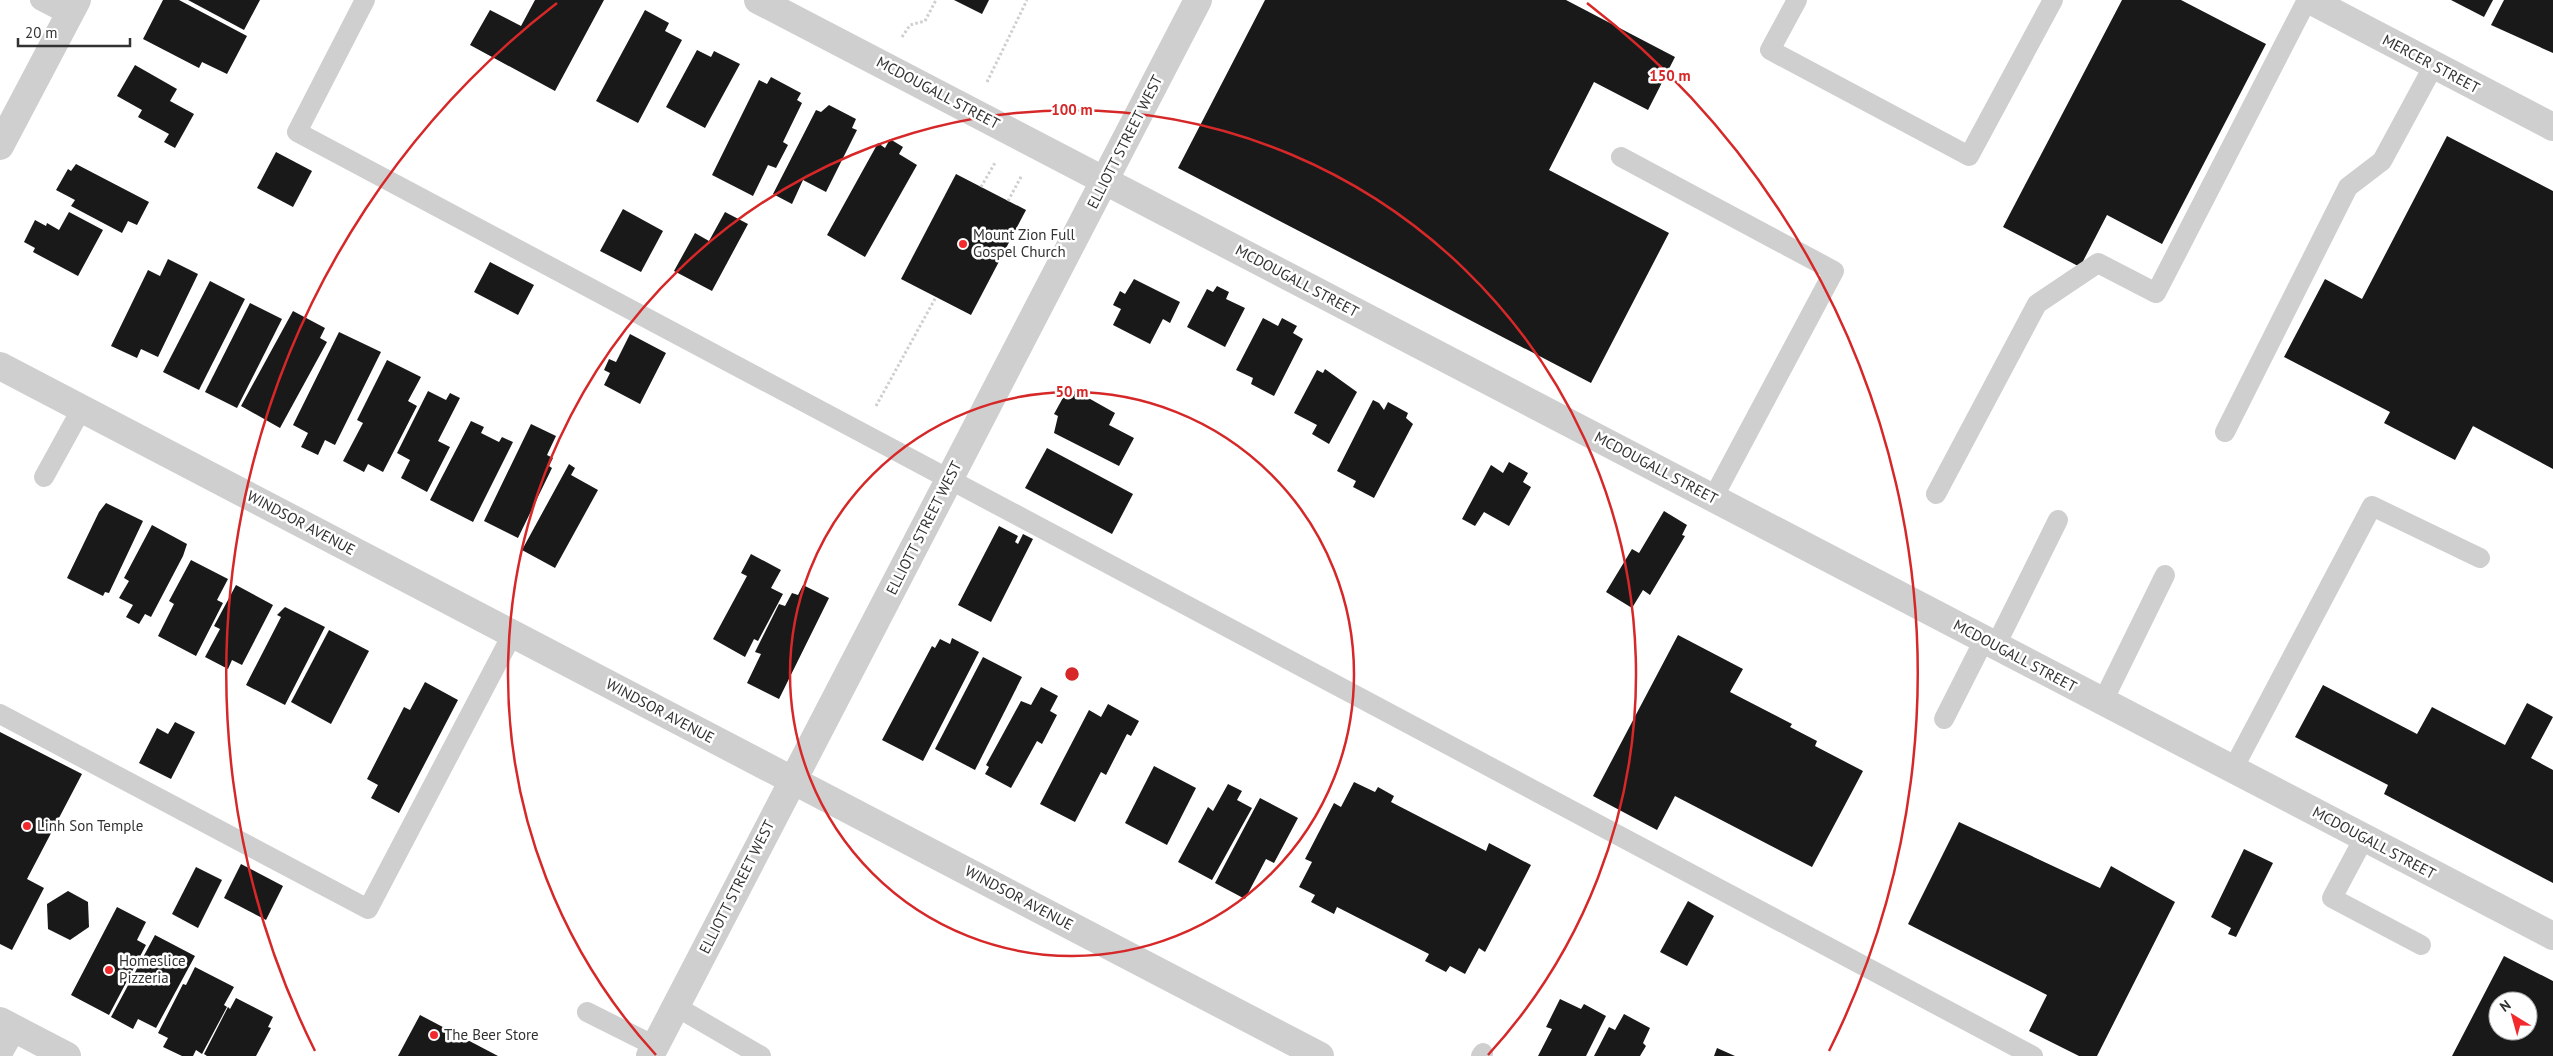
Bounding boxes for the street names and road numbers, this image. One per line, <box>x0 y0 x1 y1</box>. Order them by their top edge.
street label: MERCER STREET <box>2379 30 2484 97</box>
street label: MCDOUGALL STREET <box>873 52 1004 133</box>
street label: ELLIOTT STREET WEST <box>1083 71 1167 212</box>
street label: MCDOUGALL STREET <box>1232 240 1363 321</box>
street label: MCDOUGALL STREET <box>1591 427 1722 508</box>
street label: ELLIOTT STREET WEST <box>882 457 966 598</box>
street label: WINDSOR AVENUE <box>244 486 359 559</box>
street label: MCDOUGALL STREET <box>1950 615 2081 696</box>
street label: WINDSOR AVENUE <box>603 674 718 747</box>
street label: MCDOUGALL STREET <box>2309 802 2440 883</box>
street label: ELLIOTT STREET WEST <box>695 816 779 957</box>
street label: WINDSOR AVENUE <box>962 861 1077 934</box>

